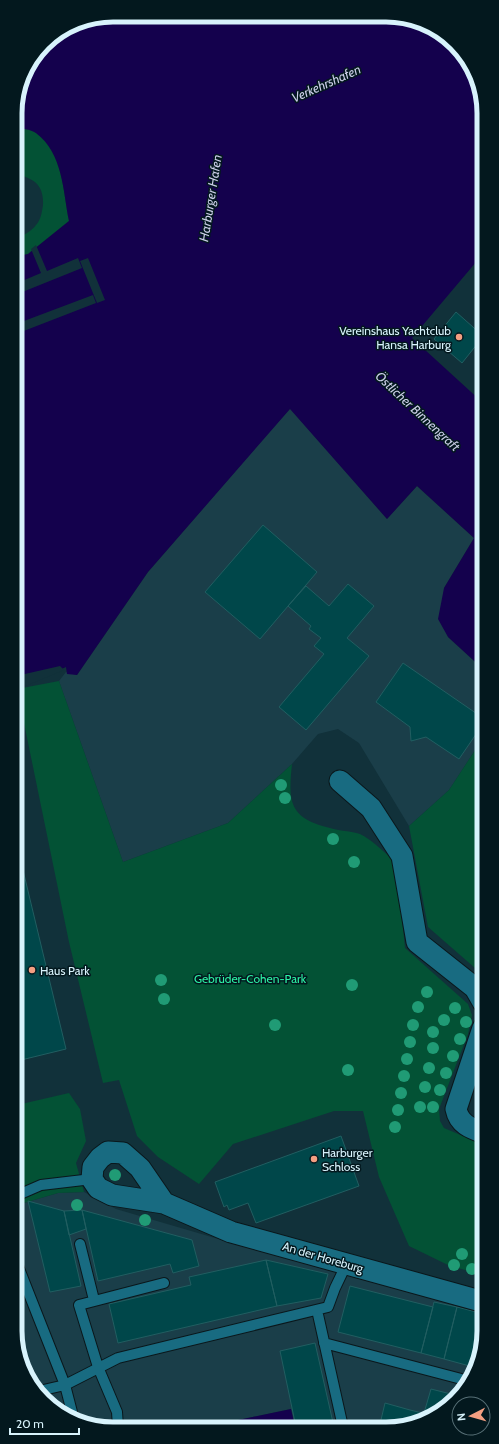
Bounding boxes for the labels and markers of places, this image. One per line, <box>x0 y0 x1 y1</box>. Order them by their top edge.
place label: Vereinshaus Yachtclub Hansa Harburg <box>339 323 452 352</box>
marker: Vereinshaus Yachtclub Hansa Harburg <box>454 332 464 342</box>
place label: Haus Park <box>40 963 90 978</box>
marker: Haus Park <box>27 965 37 975</box>
place label: Harburger Schloss <box>322 1145 373 1174</box>
marker: Harburger Schloss <box>309 1154 319 1164</box>

